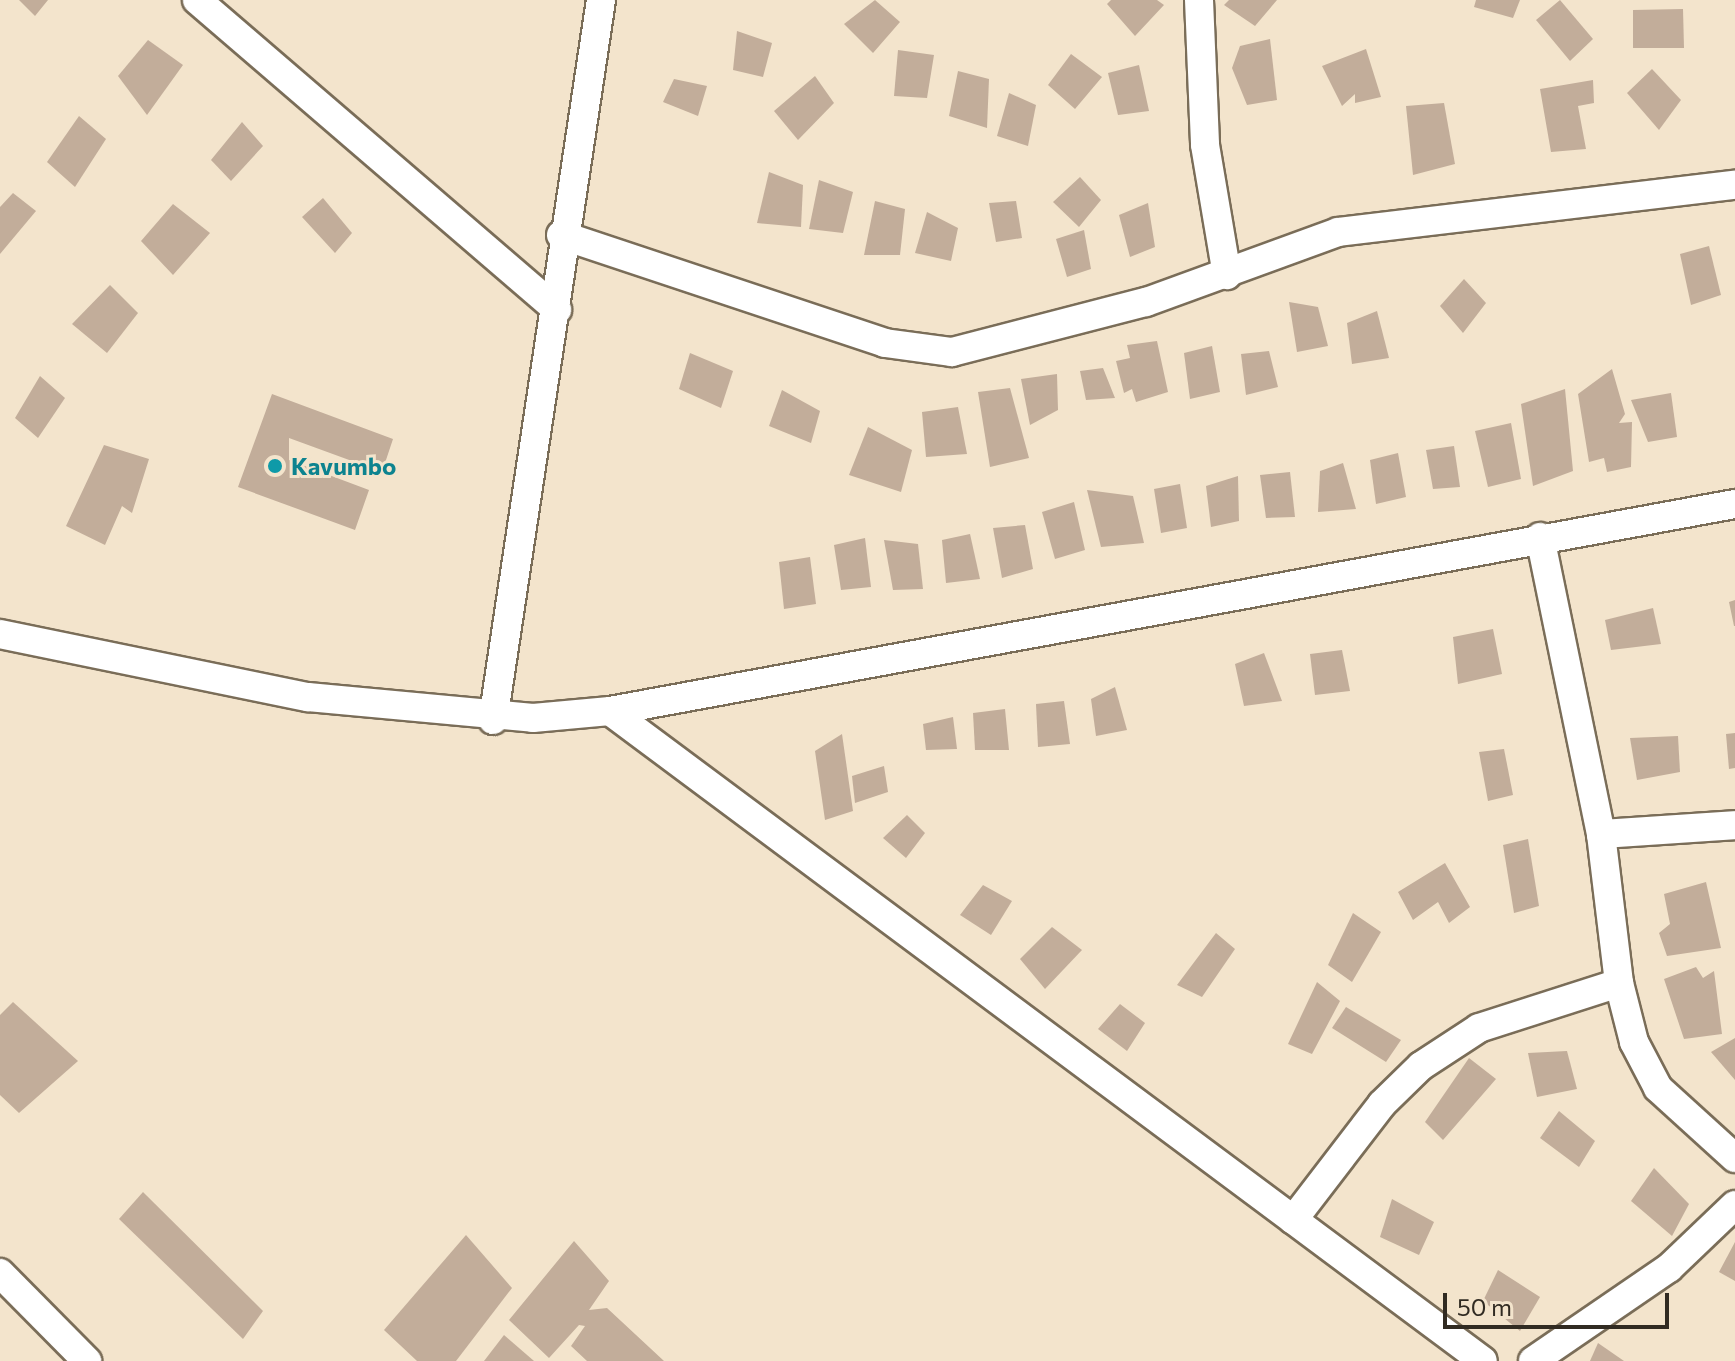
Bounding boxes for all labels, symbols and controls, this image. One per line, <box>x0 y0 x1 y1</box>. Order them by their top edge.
place label: Kavumbo <box>291 452 396 480</box>
marker: Kavumbo <box>266 457 284 475</box>
scale bar <box>1447 1277 1673 1327</box>
text: 50 m <box>1457 1292 1512 1321</box>

